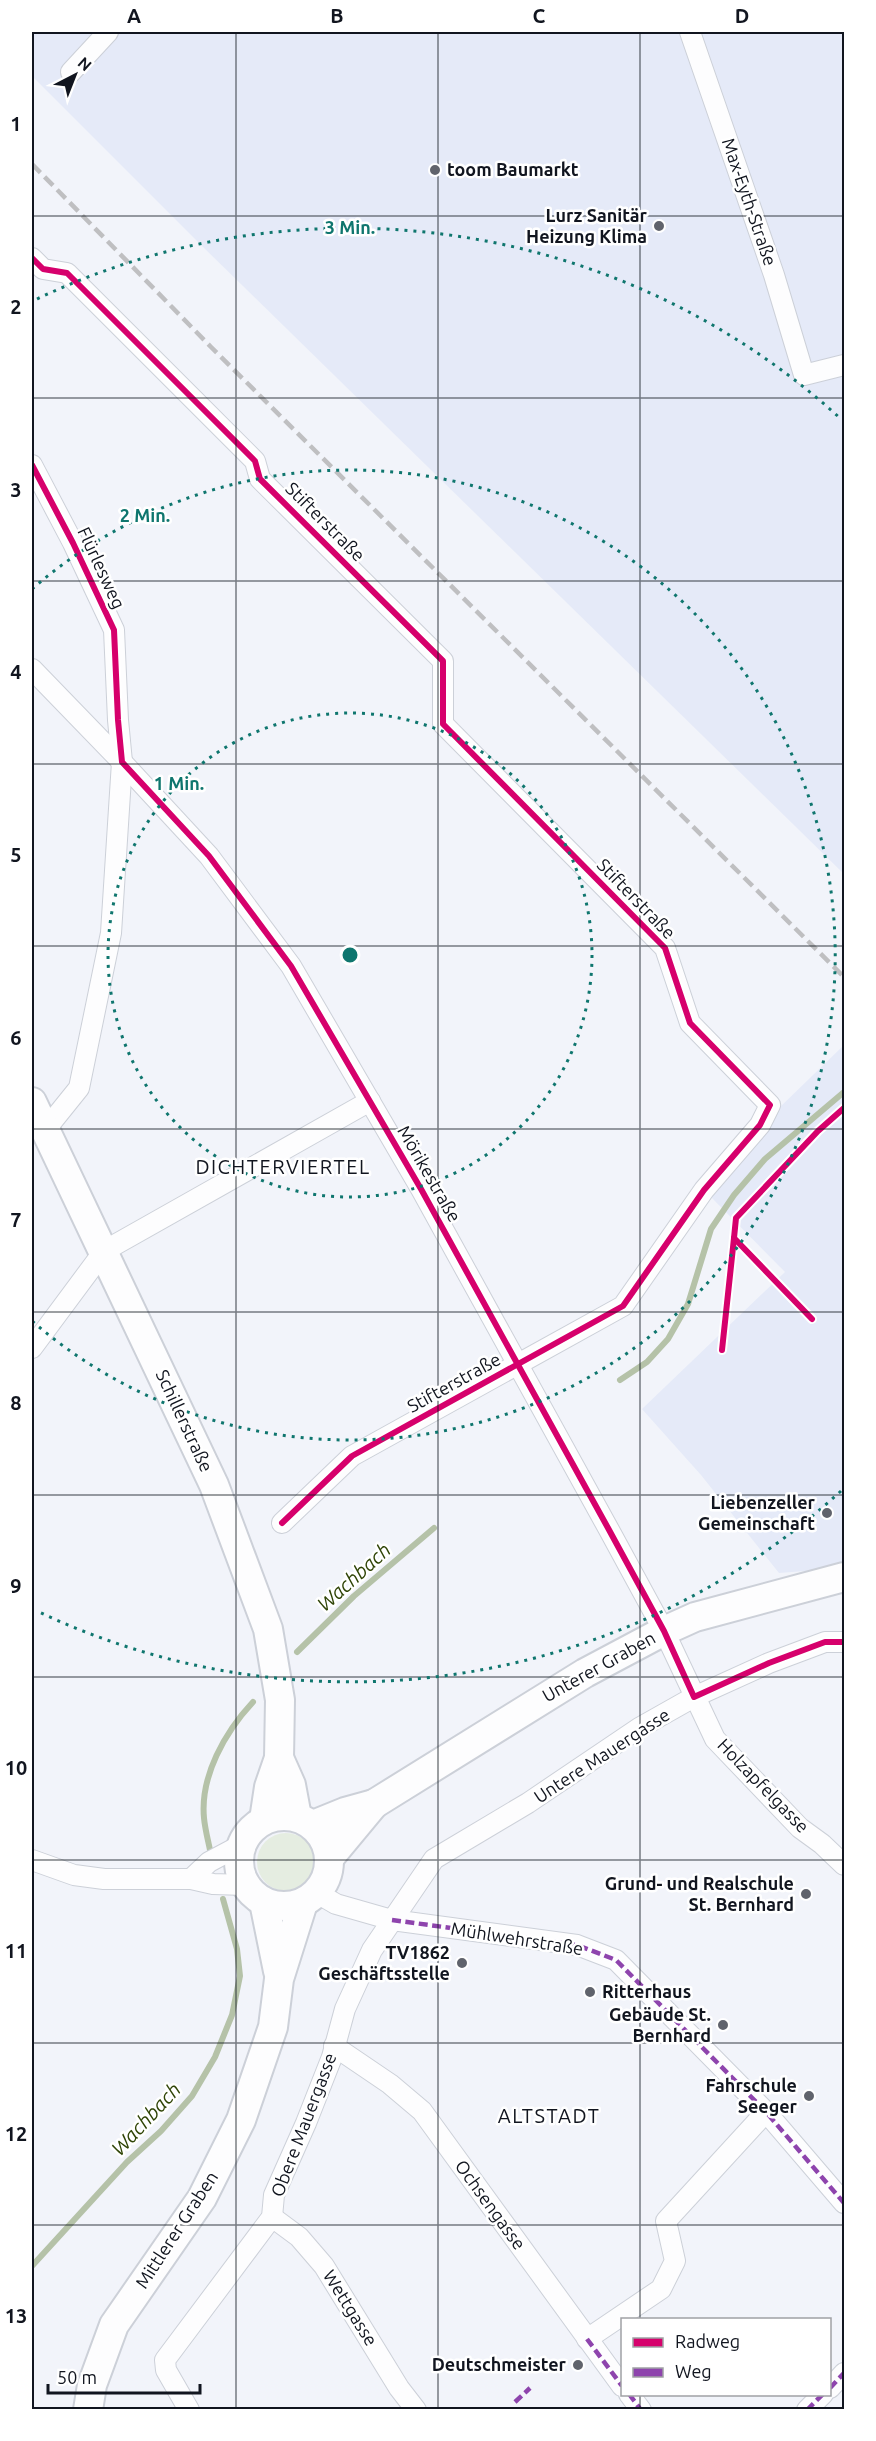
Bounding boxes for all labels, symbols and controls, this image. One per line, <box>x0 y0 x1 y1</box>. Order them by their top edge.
text: A <box>127 4 141 27</box>
text: B <box>330 4 344 27</box>
text: C <box>533 4 546 27</box>
text: D <box>735 4 749 27</box>
north arrow <box>45 45 105 105</box>
text: N <box>75 53 95 75</box>
text: 1 <box>10 112 22 135</box>
street label: Max-Eyth-Straße <box>719 135 781 268</box>
place label: toom Baumarkt <box>447 159 579 179</box>
marker: toom Baumarkt <box>428 163 442 177</box>
place label: Lurz Sanitär Heizung Klima <box>526 205 648 246</box>
text: 3 Min. <box>325 217 375 237</box>
marker: Lurz Sanitär Heizung Klima <box>652 219 666 233</box>
text: 2 <box>10 295 22 318</box>
text: 3 <box>10 478 22 501</box>
street label: Stifterstraße <box>282 478 369 565</box>
text: 2 Min. <box>120 505 170 525</box>
street label: Flürlesweg <box>74 523 130 612</box>
text: 4 <box>10 660 22 683</box>
text: 1 Min. <box>154 773 204 793</box>
text: 5 <box>10 843 22 866</box>
street label: Stifterstraße <box>594 854 680 942</box>
centre of rings <box>340 945 360 965</box>
text: 6 <box>10 1026 22 1049</box>
street label: Mörikestraße <box>394 1122 465 1225</box>
district label: DICHTERVIERTEL <box>195 1155 371 1178</box>
text: 7 <box>10 1208 22 1231</box>
street label: Stifterstraße <box>404 1348 504 1416</box>
street label: Schillerstraße <box>153 1366 217 1475</box>
text: 8 <box>10 1391 22 1414</box>
place label: Liebenzeller Gemeinschaft <box>698 1492 816 1533</box>
marker: Liebenzeller Gemeinschaft <box>820 1506 834 1520</box>
water label: Wachbach <box>312 1538 395 1616</box>
text: 9 <box>10 1574 22 1597</box>
street label: Unterer Graben <box>539 1627 658 1705</box>
street label: Untere Mauergasse <box>530 1704 673 1806</box>
street label: Holzapfelgasse <box>714 1734 813 1836</box>
text: 10 <box>5 1756 27 1779</box>
place label: Grund- und Realschule St. Bernhard <box>605 1873 794 1914</box>
marker: Grund- und Realschule St. Bernhard <box>799 1887 813 1901</box>
street label: Mühlwehrstraße <box>450 1918 585 1958</box>
text: 11 <box>5 1939 27 1962</box>
place label: TV1862 Geschäftsstelle <box>318 1942 450 1983</box>
marker: TV1862 Geschäftsstelle <box>455 1956 469 1970</box>
place label: Ritterhaus <box>602 1981 691 2001</box>
marker: Ritterhaus <box>583 1985 597 1999</box>
place label: Gebäude St. Bernhard <box>609 2004 711 2045</box>
marker: Gebäude St. Bernhard <box>716 2018 730 2032</box>
street label: Obere Mauergasse <box>266 2050 340 2199</box>
place label: Fahrschule Seeger <box>705 2075 798 2116</box>
water label: Wachbach <box>106 2078 185 2160</box>
marker: Fahrschule Seeger <box>802 2089 816 2103</box>
district label: ALTSTADT <box>498 2104 600 2127</box>
text: 12 <box>5 2122 27 2145</box>
street label: Ochsengasse <box>452 2156 530 2253</box>
street label: Mittlerer Graben <box>131 2167 221 2292</box>
street label: Wettgasse <box>320 2266 382 2349</box>
text: 13 <box>5 2304 27 2327</box>
legend <box>621 2318 831 2396</box>
text: Radweg <box>675 2331 740 2351</box>
place label: Deutschmeister <box>432 2354 567 2374</box>
scale bar <box>48 2357 200 2395</box>
marker: Deutschmeister <box>571 2358 585 2372</box>
text: Weg <box>675 2361 712 2381</box>
text: 50 m <box>57 2367 97 2387</box>

